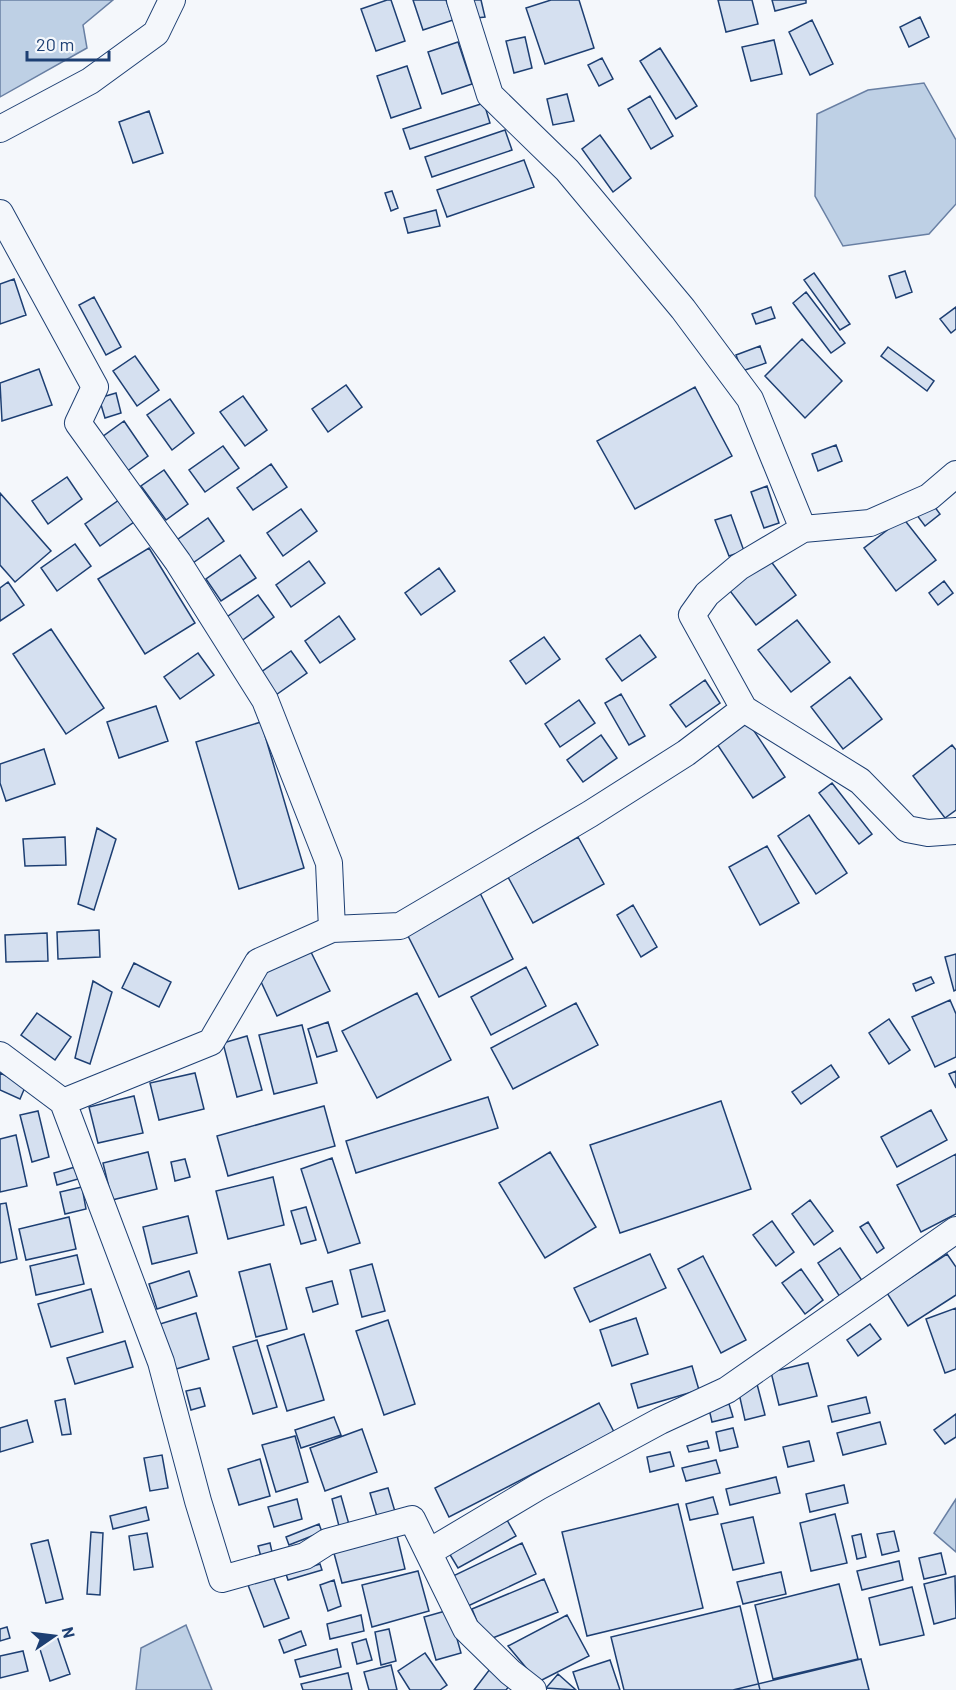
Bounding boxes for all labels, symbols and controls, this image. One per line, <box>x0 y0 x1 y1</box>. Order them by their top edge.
scale bar <box>27 24 110 62</box>
text: 20 m <box>36 33 74 55</box>
north arrow <box>24 1606 84 1666</box>
text: N <box>59 1625 80 1640</box>

